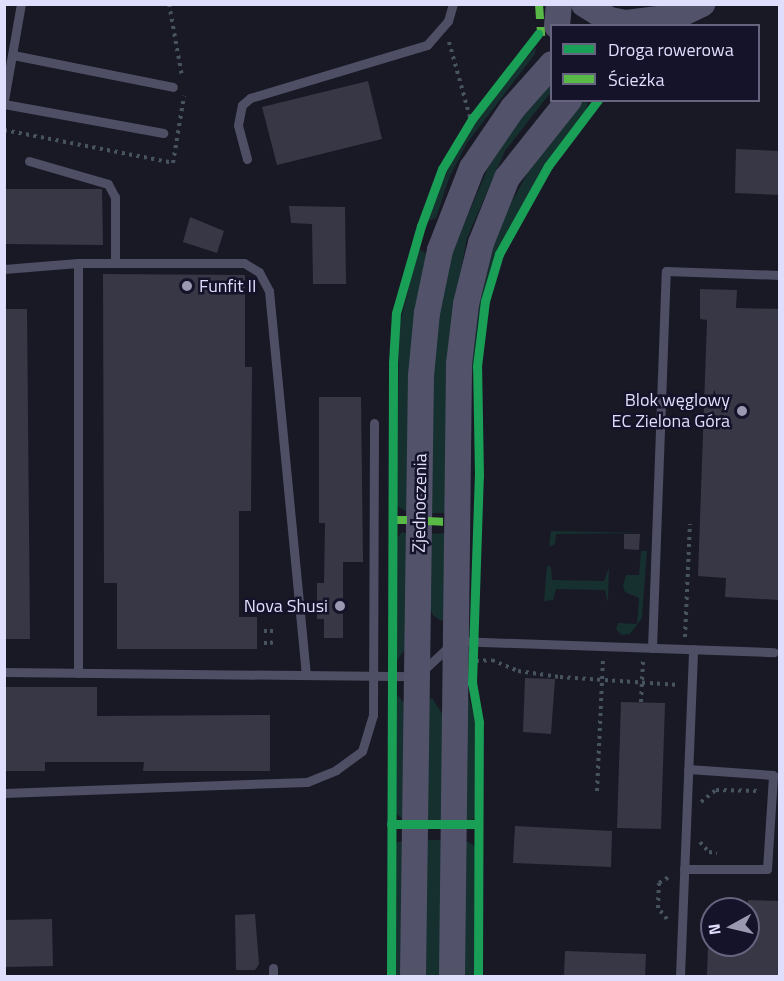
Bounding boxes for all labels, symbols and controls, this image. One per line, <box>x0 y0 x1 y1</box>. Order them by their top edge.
legend <box>550 24 760 102</box>
text: Droga rowerowa <box>608 36 734 63</box>
text: Ścieżka <box>608 66 664 93</box>
place label: Funfit II <box>199 275 256 297</box>
marker: Funfit II <box>180 279 194 293</box>
place label: Blok węglowy EC Zielona Góra <box>612 390 730 432</box>
marker: Blok węglowy EC Zielona Góra <box>735 404 749 418</box>
street label: Zjednoczenia <box>408 453 432 553</box>
place label: Nova Shusi <box>244 595 328 617</box>
marker: Nova Shusi <box>333 599 347 613</box>
north arrow <box>700 897 760 957</box>
text: N <box>702 922 727 936</box>

